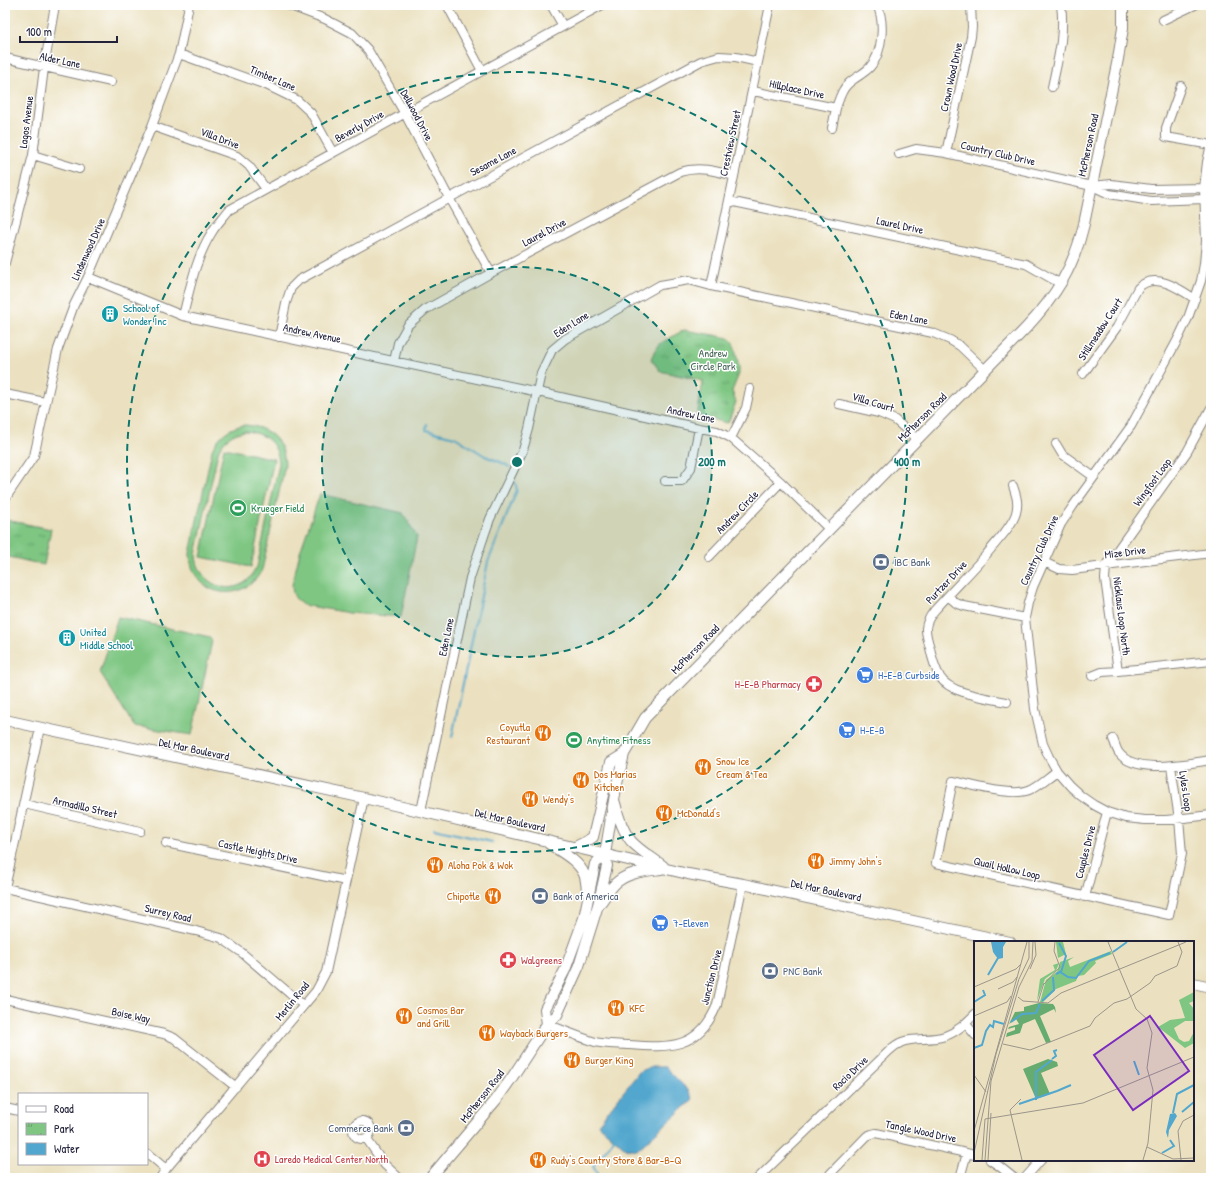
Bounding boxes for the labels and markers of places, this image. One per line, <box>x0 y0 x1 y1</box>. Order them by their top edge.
place label: School of Wonder Inc <box>123 301 167 328</box>
building icon: School of Wonder Inc <box>100 304 120 324</box>
centre of rings <box>510 455 524 469</box>
sports icon: Krueger Field <box>228 498 248 518</box>
place label: Krueger Field <box>251 501 305 515</box>
bank icon: IBC Bank <box>871 552 891 572</box>
place label: IBC Bank <box>894 555 931 569</box>
place label: United Middle School <box>80 625 133 652</box>
building icon: United Middle School <box>57 628 77 648</box>
supermarket icon: H-E-B Curbside <box>855 665 875 685</box>
place label: H-E-B Curbside <box>878 668 940 682</box>
pharmacy icon: H-E-B Pharmacy <box>804 674 824 694</box>
place label: H-E-B Pharmacy <box>735 677 801 691</box>
place label: Coyutla Restaurant <box>487 720 531 747</box>
supermarket icon: H-E-B <box>837 720 857 740</box>
restaurant icon: Coyutla Restaurant <box>533 723 553 743</box>
place label: H-E-B <box>860 723 885 737</box>
sports icon: Anytime Fitness <box>564 730 584 750</box>
place label: Anytime Fitness <box>587 733 651 747</box>
place label: Snow Ice Cream & Tea <box>716 754 768 781</box>
restaurant icon: Snow Ice Cream & Tea <box>693 757 713 777</box>
place label: Dos Marias Kitchen <box>594 767 637 794</box>
restaurant icon: Dos Marias Kitchen <box>571 770 591 790</box>
restaurant icon: Wendy's <box>520 789 540 809</box>
place label: Wendy's <box>543 792 574 806</box>
restaurant icon: McDonald's <box>654 803 674 823</box>
place label: McDonald's <box>677 806 720 820</box>
restaurant icon: Jimmy John's <box>806 851 826 871</box>
place label: Jimmy John's <box>829 854 882 868</box>
restaurant icon: Aloha Pok & Wok <box>425 855 445 875</box>
place label: Aloha Pok & Wok <box>448 858 514 872</box>
restaurant icon: Chipotle <box>483 886 503 906</box>
bank icon: Bank of America <box>530 886 550 906</box>
place label: Chipotle <box>447 889 481 903</box>
place label: Bank of America <box>553 889 619 903</box>
supermarket icon: 7-Eleven <box>650 913 670 933</box>
place label: 7-Eleven <box>673 916 709 930</box>
pharmacy icon: Walgreens <box>498 950 518 970</box>
place label: Walgreens <box>521 953 562 967</box>
bank icon: PNC Bank <box>760 961 780 981</box>
place label: PNC Bank <box>783 964 823 978</box>
restaurant icon: KFC <box>606 998 626 1018</box>
place label: KFC <box>629 1001 645 1015</box>
place label: Cosmos Bar and Grill <box>417 1003 465 1030</box>
restaurant icon: Cosmos Bar and Grill <box>394 1006 414 1026</box>
restaurant icon: Wayback Burgers <box>477 1023 497 1043</box>
place label: Wayback Burgers <box>500 1026 568 1040</box>
restaurant icon: Burger King <box>562 1050 582 1070</box>
place label: Burger King <box>585 1053 633 1067</box>
bank icon: Commerce Bank <box>396 1118 416 1138</box>
place label: Commerce Bank <box>328 1121 393 1135</box>
hospital icon: Laredo Medical Center North <box>252 1149 272 1169</box>
restaurant icon: Rudy's Country Store & Bar-B-Q <box>528 1150 548 1170</box>
place label: Laredo Medical Center North <box>275 1152 389 1166</box>
place label: Rudy's Country Store & Bar-B-Q <box>551 1153 682 1167</box>

